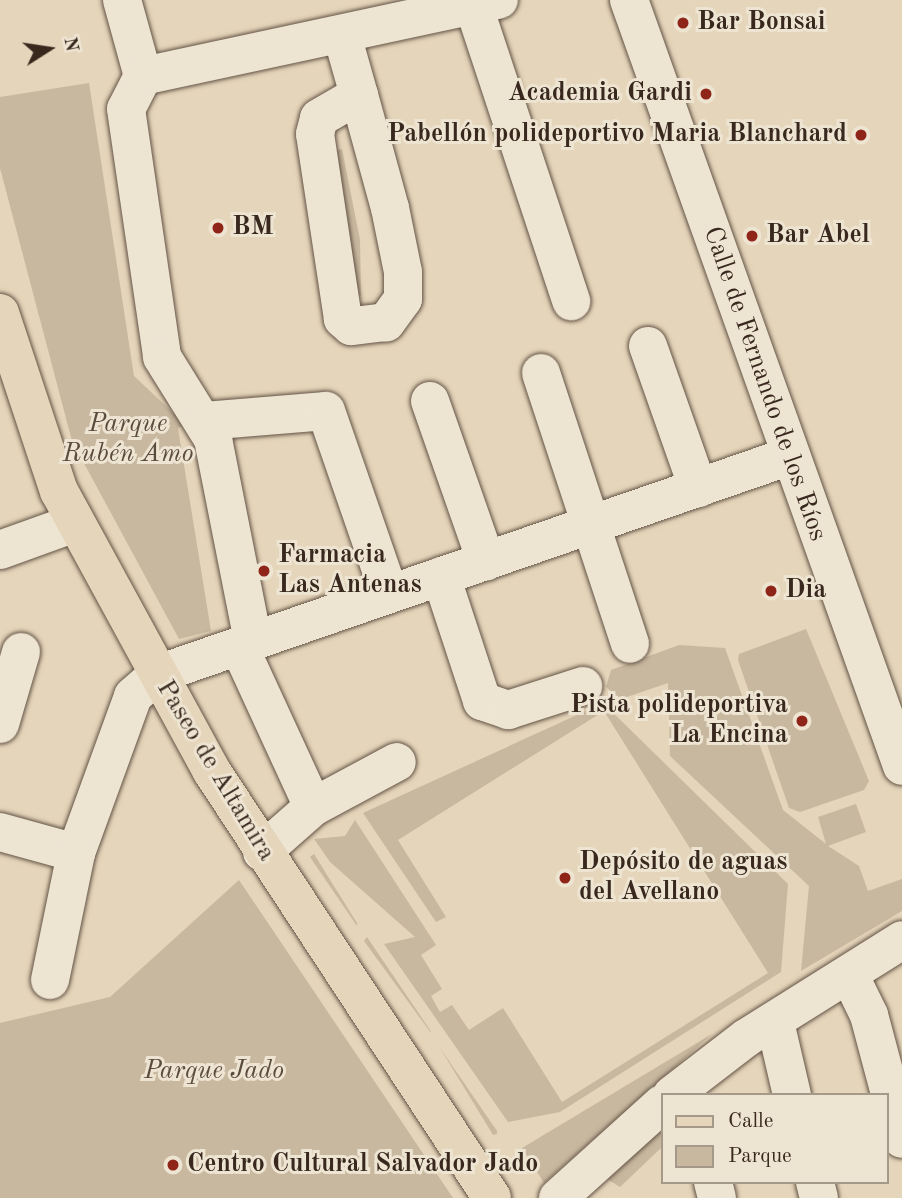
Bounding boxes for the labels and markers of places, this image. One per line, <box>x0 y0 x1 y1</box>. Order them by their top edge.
place label: Bar Bonsai <box>697 7 825 39</box>
marker: Bar Bonsai <box>675 15 691 31</box>
place label: Academia Gardi <box>508 78 692 110</box>
marker: Academia Gardi <box>698 86 714 102</box>
place label: Pabellón polideportivo Maria Blanchard <box>387 119 847 151</box>
marker: Pabellón polideportivo Maria Blanchard <box>853 127 869 143</box>
place label: BM <box>232 212 274 244</box>
marker: BM <box>210 220 226 236</box>
place label: Bar Abel <box>766 220 870 252</box>
marker: Bar Abel <box>744 228 760 244</box>
place label: Farmacia Las Antenas <box>278 540 422 602</box>
marker: Farmacia Las Antenas <box>256 563 272 579</box>
place label: Dia <box>785 575 826 607</box>
marker: Dia <box>763 583 779 599</box>
place label: Pista polideportiva La Encina <box>570 690 788 752</box>
marker: Pista polideportiva La Encina <box>794 713 810 729</box>
place label: Depósito de aguas del Avellano <box>579 847 788 908</box>
marker: Depósito de aguas del Avellano <box>557 870 573 886</box>
place label: Centro Cultural Salvador Jado <box>187 1149 538 1181</box>
marker: Centro Cultural Salvador Jado <box>165 1157 181 1173</box>

